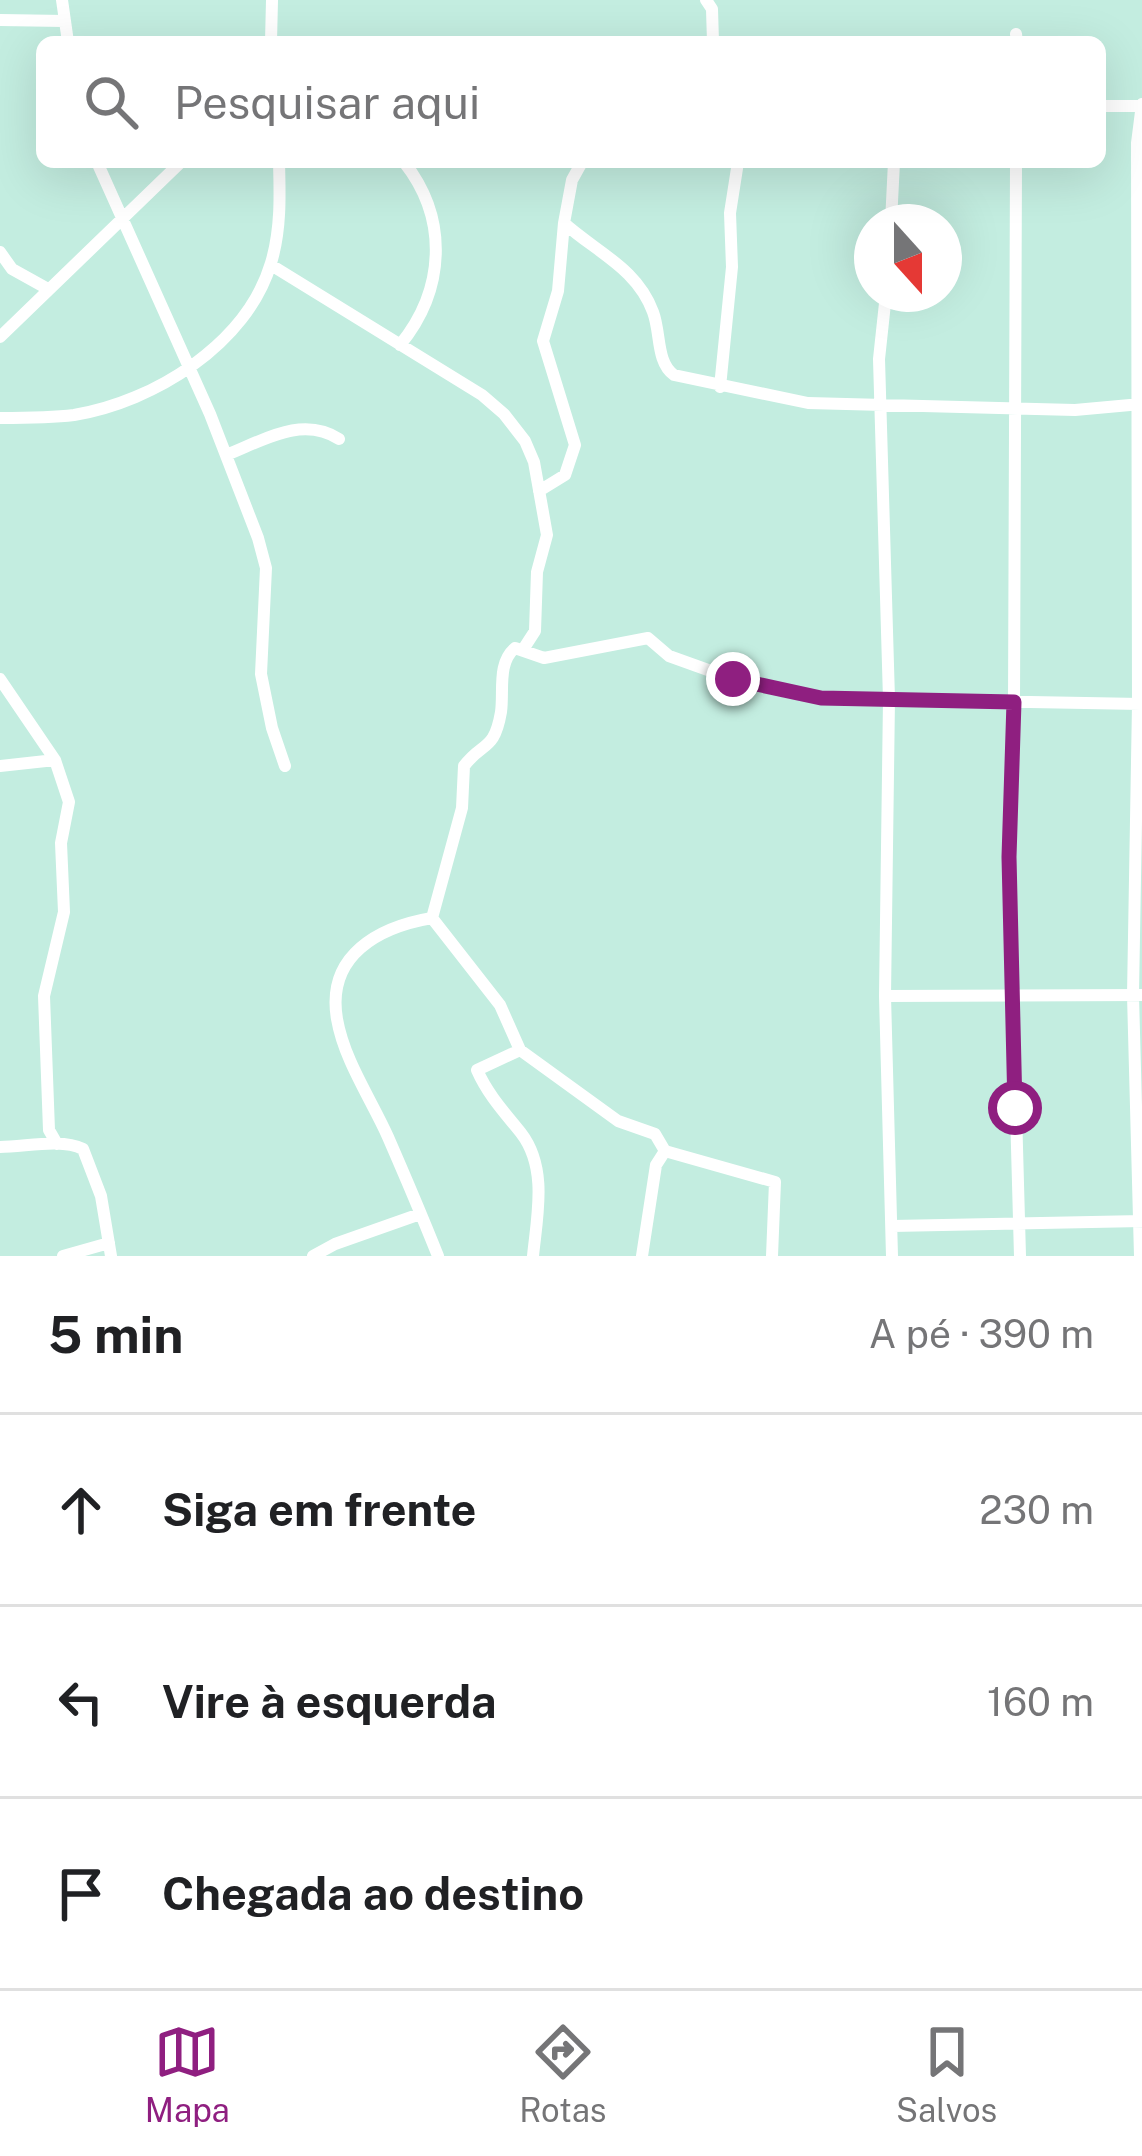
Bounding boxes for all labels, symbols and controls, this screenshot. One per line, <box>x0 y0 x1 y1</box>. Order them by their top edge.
search box <box>36 36 1106 168</box>
icon: search <box>78 69 144 135</box>
text: Pesquisar aqui <box>174 76 480 129</box>
north arrow <box>854 204 962 312</box>
route end <box>706 652 760 706</box>
route start <box>988 1081 1042 1135</box>
text: 5 min <box>48 1305 184 1364</box>
text: A pé · 390 m <box>869 1311 1094 1357</box>
icon: ahead <box>48 1477 114 1543</box>
text: Siga em frente <box>162 1483 476 1536</box>
text: 230 m <box>979 1487 1094 1533</box>
icon: left <box>48 1669 114 1735</box>
text: Vire à esquerda <box>162 1675 497 1728</box>
text: 160 m <box>987 1679 1094 1725</box>
icon: arrive <box>48 1861 114 1927</box>
text: Chegada ao destino <box>162 1867 584 1920</box>
tab: Mapa <box>145 2019 230 2129</box>
tab: Rotas <box>519 2019 607 2129</box>
tab: Salvos <box>896 2019 997 2129</box>

